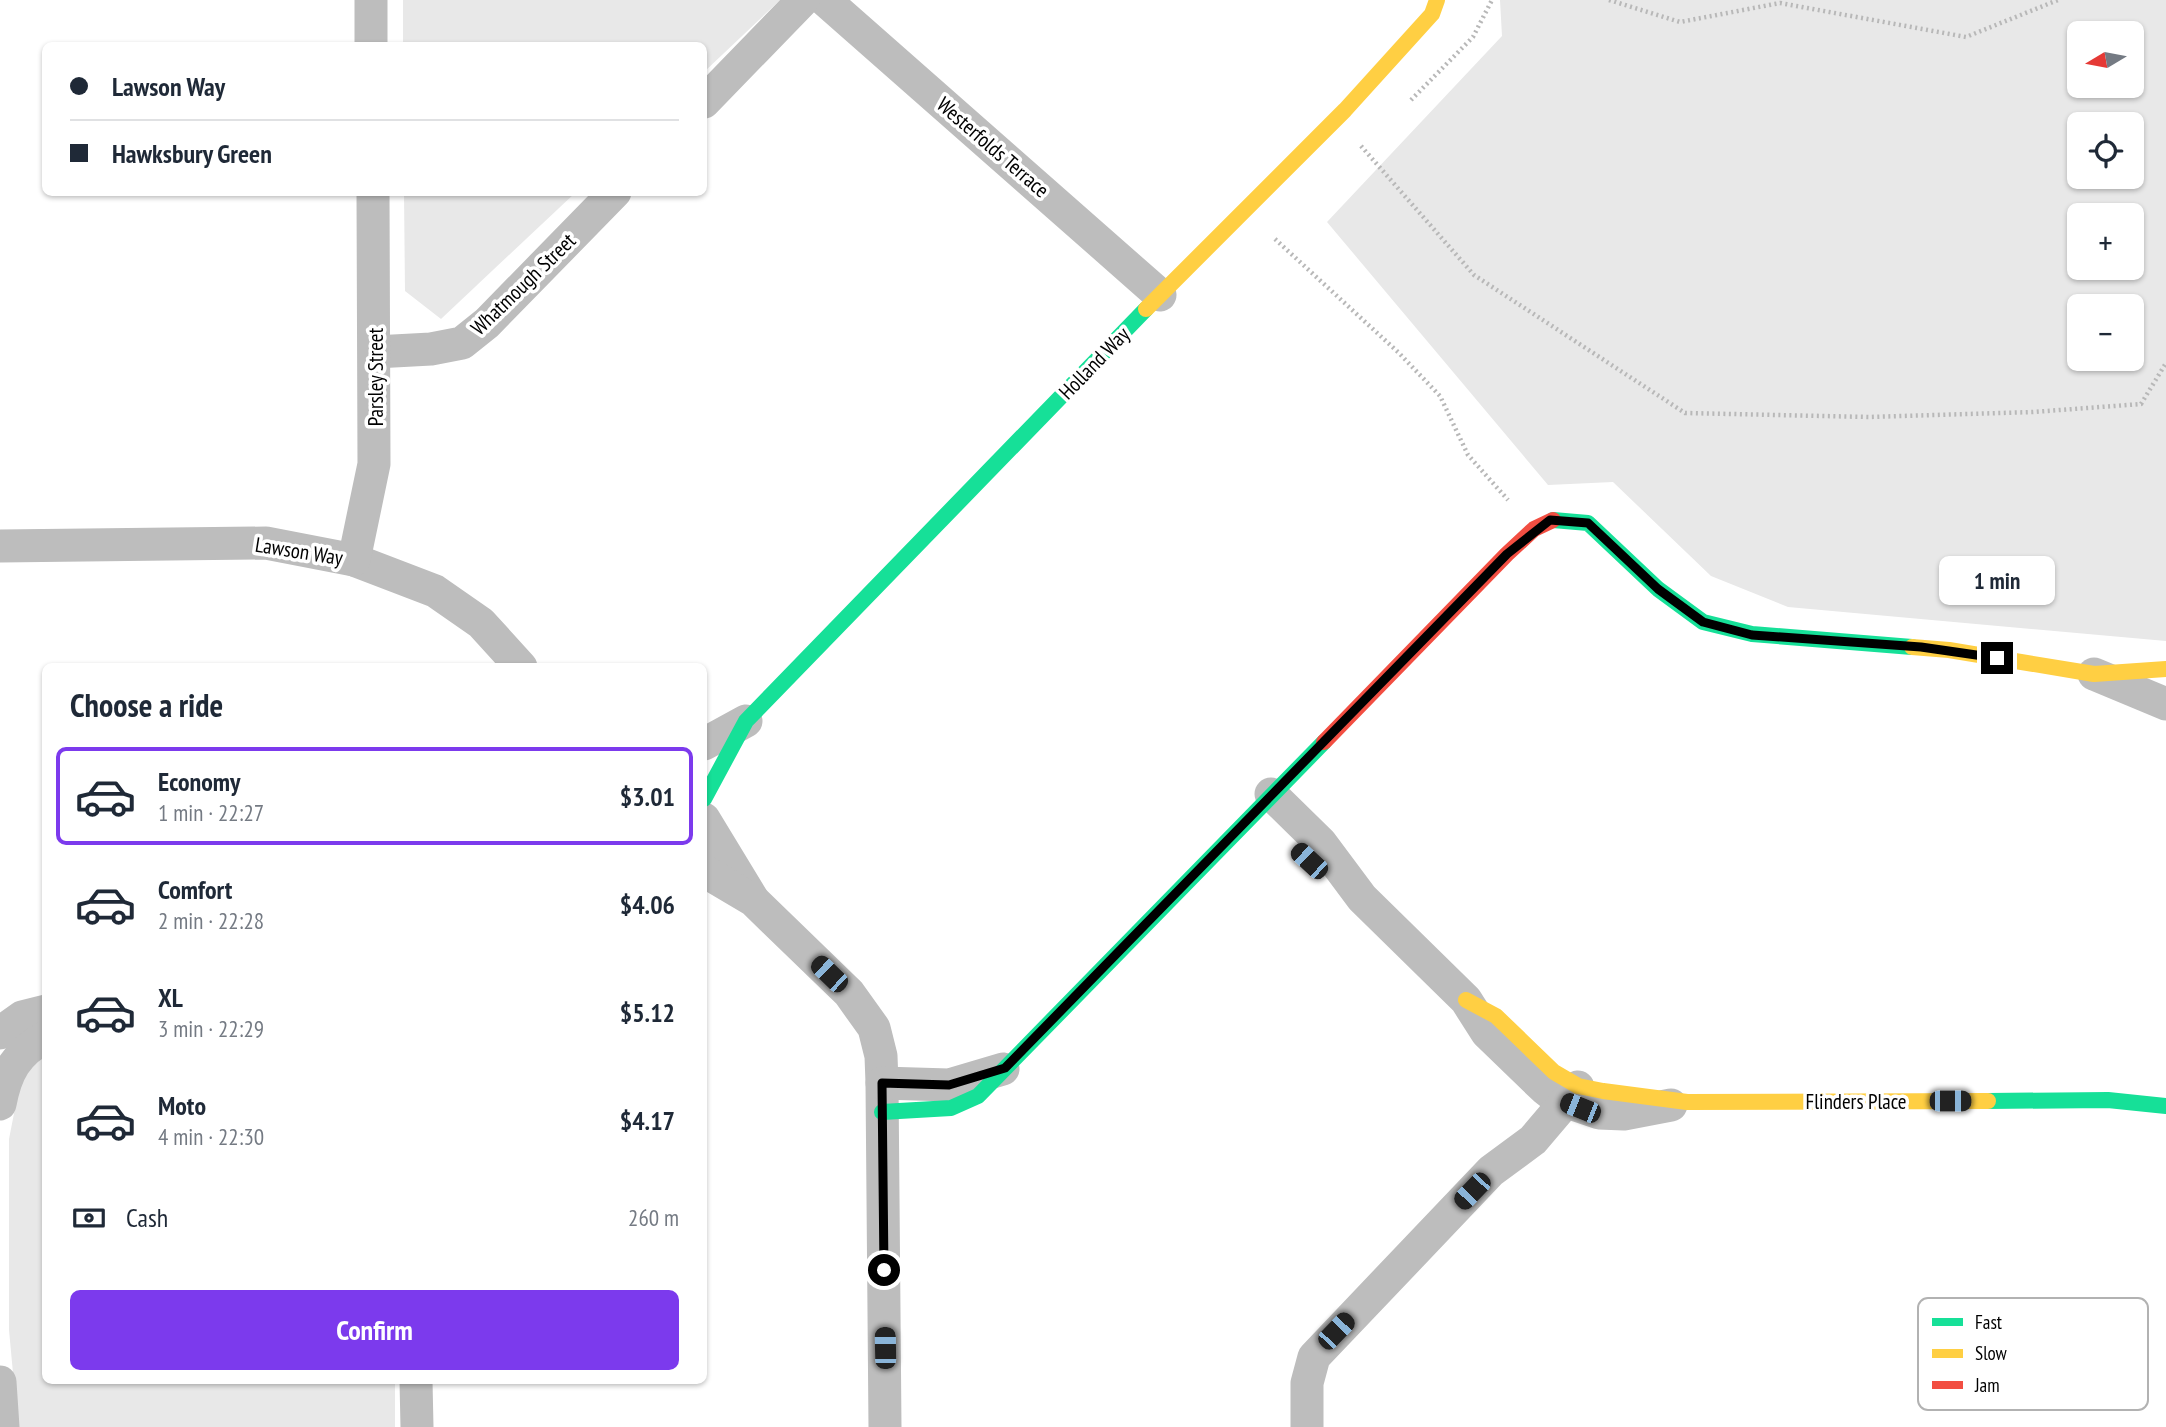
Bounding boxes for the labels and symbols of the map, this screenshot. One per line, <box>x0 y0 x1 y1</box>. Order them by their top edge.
north arrow <box>2067 21 2144 98</box>
street label: Westerfolds Terrace <box>931 91 1055 203</box>
street label: Whatmough Street <box>465 227 581 341</box>
street label: Holland Way <box>1053 321 1135 405</box>
street label: Parsley Street <box>362 327 389 426</box>
street label: Lawson Way <box>253 531 345 571</box>
callout: 1 min <box>1939 556 2055 606</box>
route end <box>1981 642 2013 674</box>
car <box>1287 839 1332 883</box>
car <box>807 952 852 996</box>
street label: Flinders Place <box>1806 1088 1906 1115</box>
car <box>1557 1090 1604 1126</box>
car <box>1930 1091 1972 1112</box>
car <box>1450 1169 1495 1213</box>
route start <box>868 1254 900 1286</box>
legend <box>1918 1298 2148 1410</box>
car <box>1314 1309 1359 1353</box>
text: Fast <box>1975 1310 2003 1334</box>
car <box>875 1327 896 1369</box>
text: Slow <box>1975 1341 2008 1365</box>
text: Jam <box>1974 1373 2000 1397</box>

